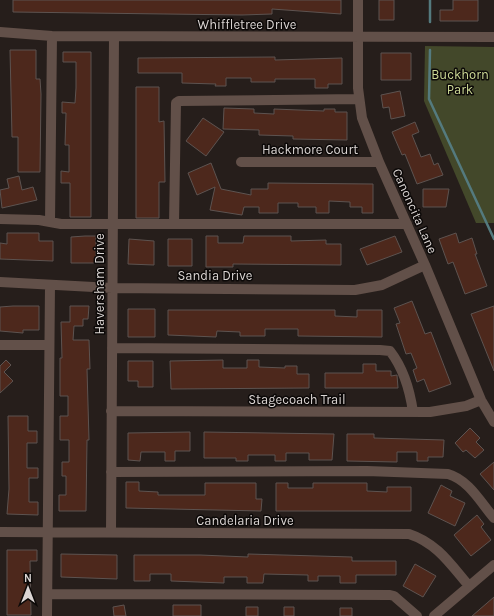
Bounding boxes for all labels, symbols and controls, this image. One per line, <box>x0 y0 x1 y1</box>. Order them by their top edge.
street label: Whiffletree Drive <box>198 17 297 32</box>
park label: Buckhorn Park <box>431 67 489 97</box>
street label: Hackmore Court <box>262 142 358 157</box>
street label: Canoncita Lane <box>390 166 441 256</box>
street label: Haversham Drive <box>92 233 107 335</box>
street label: Sandia Drive <box>177 268 253 283</box>
street label: Stagecoach Trail <box>248 392 346 407</box>
street label: Candelaria Drive <box>196 513 294 528</box>
north arrow <box>8 568 48 608</box>
text: N <box>24 572 32 585</box>

